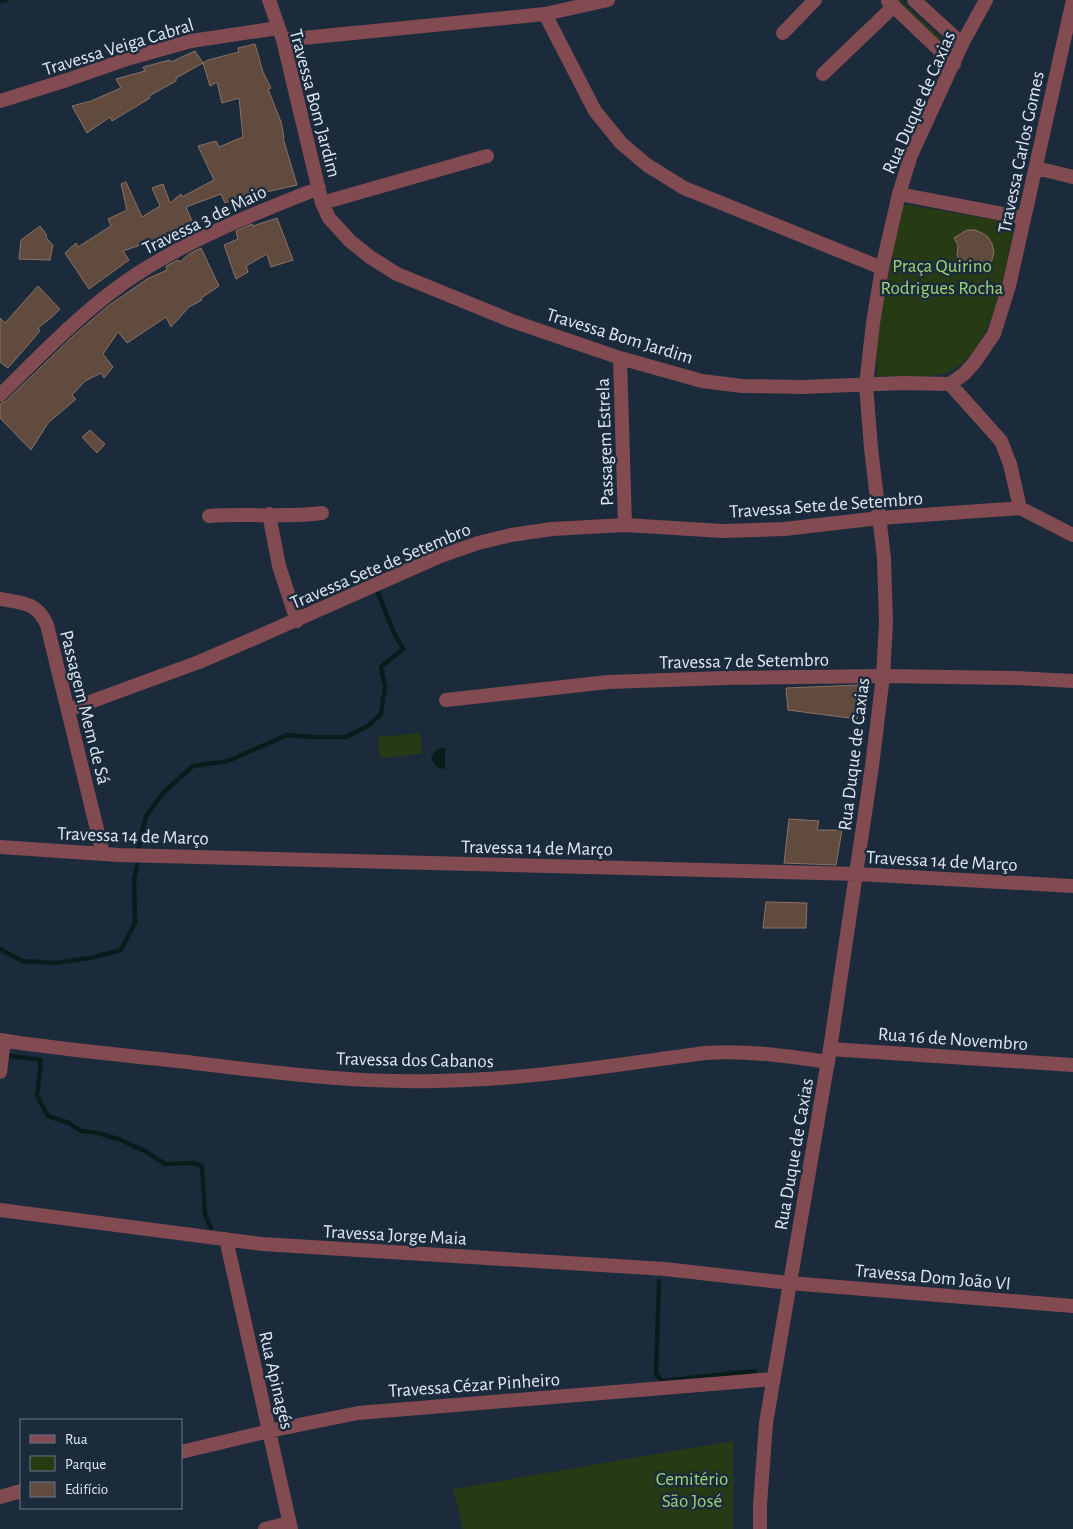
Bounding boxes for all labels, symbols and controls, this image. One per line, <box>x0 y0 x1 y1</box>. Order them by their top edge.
street label: Travessa Veiga Cabral <box>41 15 196 79</box>
street label: Travessa Bom Jardim <box>286 27 343 179</box>
street label: Rua Duque de Caxias <box>879 28 959 177</box>
street label: Travessa Carlos Gomes <box>995 70 1048 235</box>
street label: Travessa 3 de Maio <box>140 182 270 259</box>
park label: Praça Quirino Rodrigues Rocha <box>881 257 1004 298</box>
street label: Travessa Bom Jardim <box>544 305 695 368</box>
street label: Passagem Estrela <box>594 377 617 506</box>
street label: Travessa Sete de Setembro <box>729 489 924 522</box>
street label: Travessa Sete de Setembro <box>288 520 474 613</box>
street label: Passagem Mem de Sá <box>56 628 113 787</box>
street label: Travessa 7 de Setembro <box>659 651 829 672</box>
street label: Rua Duque de Caxias <box>836 677 873 832</box>
street label: Travessa 14 de Março <box>57 824 209 849</box>
street label: Travessa 14 de Março <box>461 838 613 859</box>
street label: Travessa 14 de Março <box>866 848 1018 875</box>
street label: Rua 16 de Novembro <box>877 1025 1029 1054</box>
street label: Travessa dos Cabanos <box>336 1050 494 1071</box>
street label: Rua Duque de Caxias <box>772 1077 817 1232</box>
street label: Travessa Jorge Maia <box>323 1222 468 1249</box>
street label: Travessa Dom João VI <box>854 1261 1012 1294</box>
street label: Rua Apinagés <box>255 1329 296 1431</box>
street label: Travessa Cézar Pinheiro <box>388 1370 561 1401</box>
legend <box>20 1419 182 1509</box>
text: Rua <box>65 1432 88 1447</box>
text: Parque <box>65 1457 106 1472</box>
park label: Cemitério São José <box>656 1470 728 1511</box>
text: Edifício <box>65 1482 108 1497</box>

